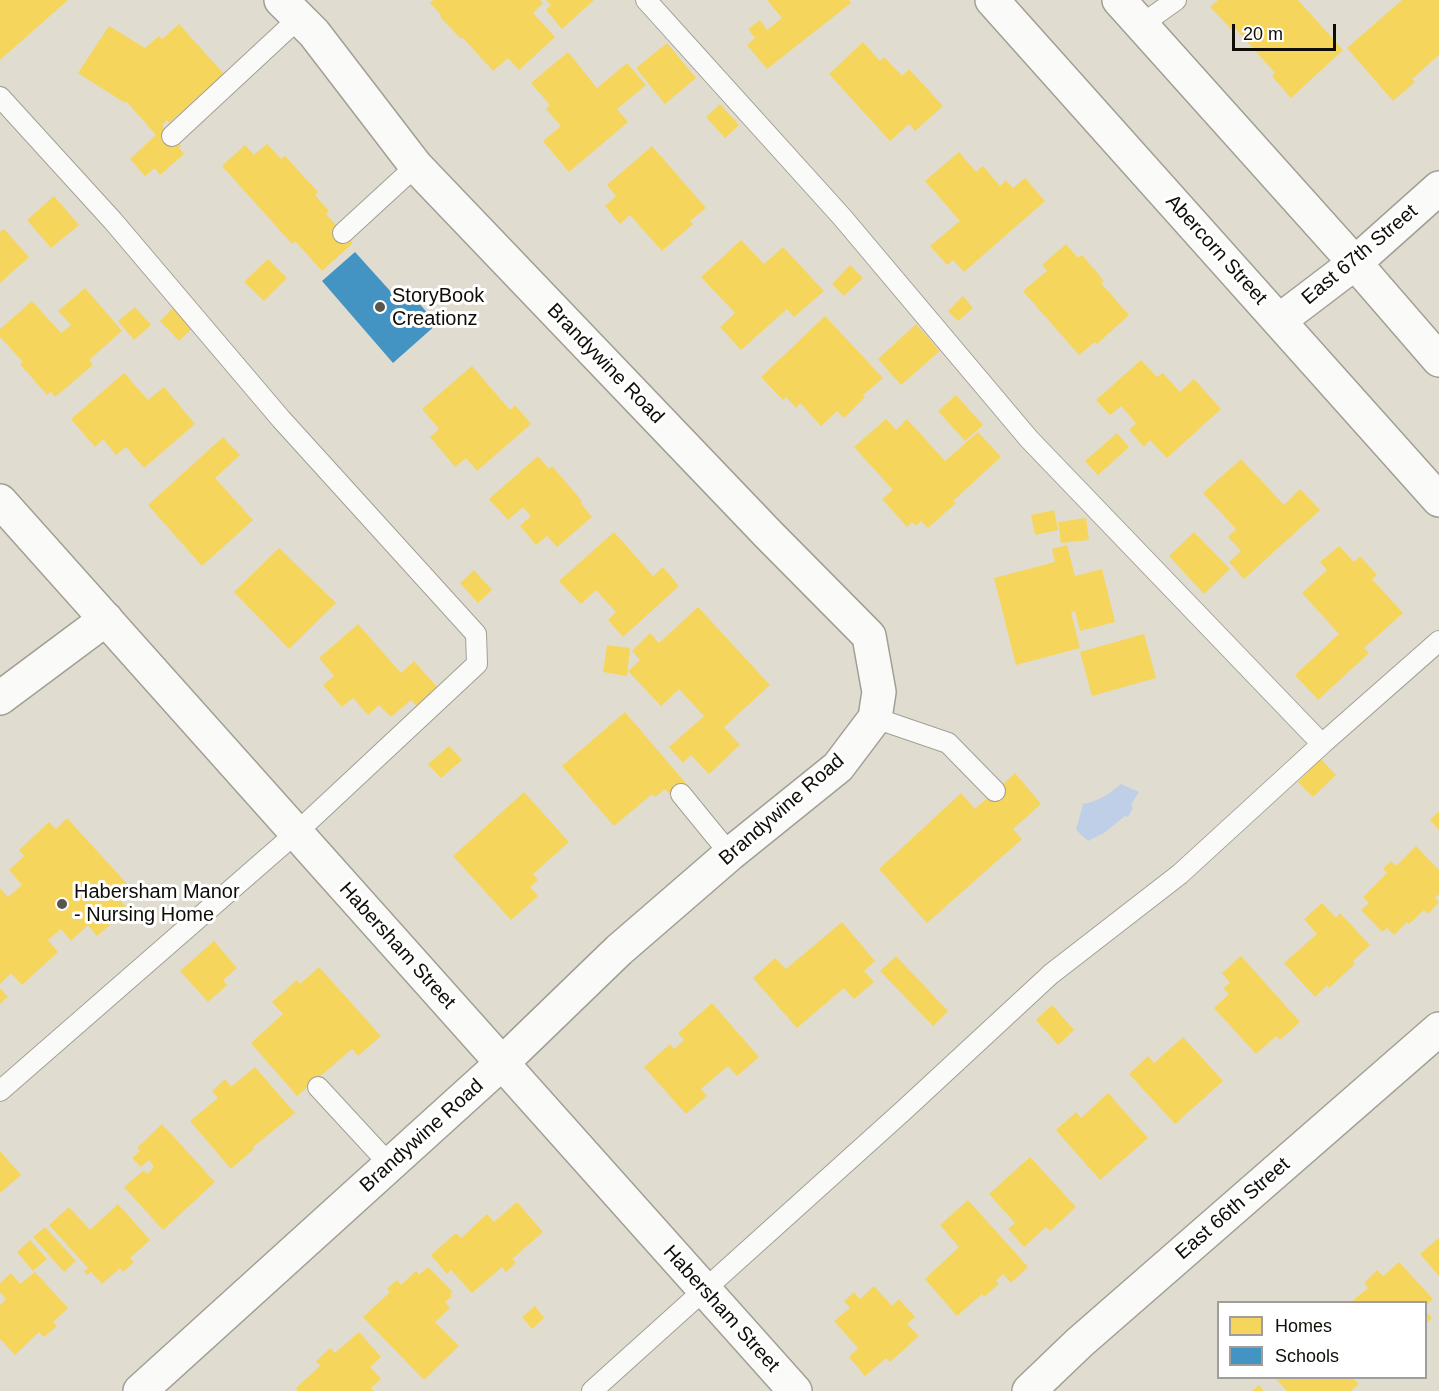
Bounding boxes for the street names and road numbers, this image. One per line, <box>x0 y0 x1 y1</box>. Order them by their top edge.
street label: Abercorn Street <box>1160 190 1272 310</box>
street label: East 67th Street <box>1297 200 1423 310</box>
street label: Brandywine Road <box>542 299 668 429</box>
street label: Brandywine Road <box>715 749 849 871</box>
street label: Habersham Street <box>334 878 460 1014</box>
street label: Brandywine Road <box>355 1074 489 1198</box>
street label: East 66th Street <box>1171 1153 1295 1265</box>
street label: Habersham Street <box>658 1241 784 1377</box>

